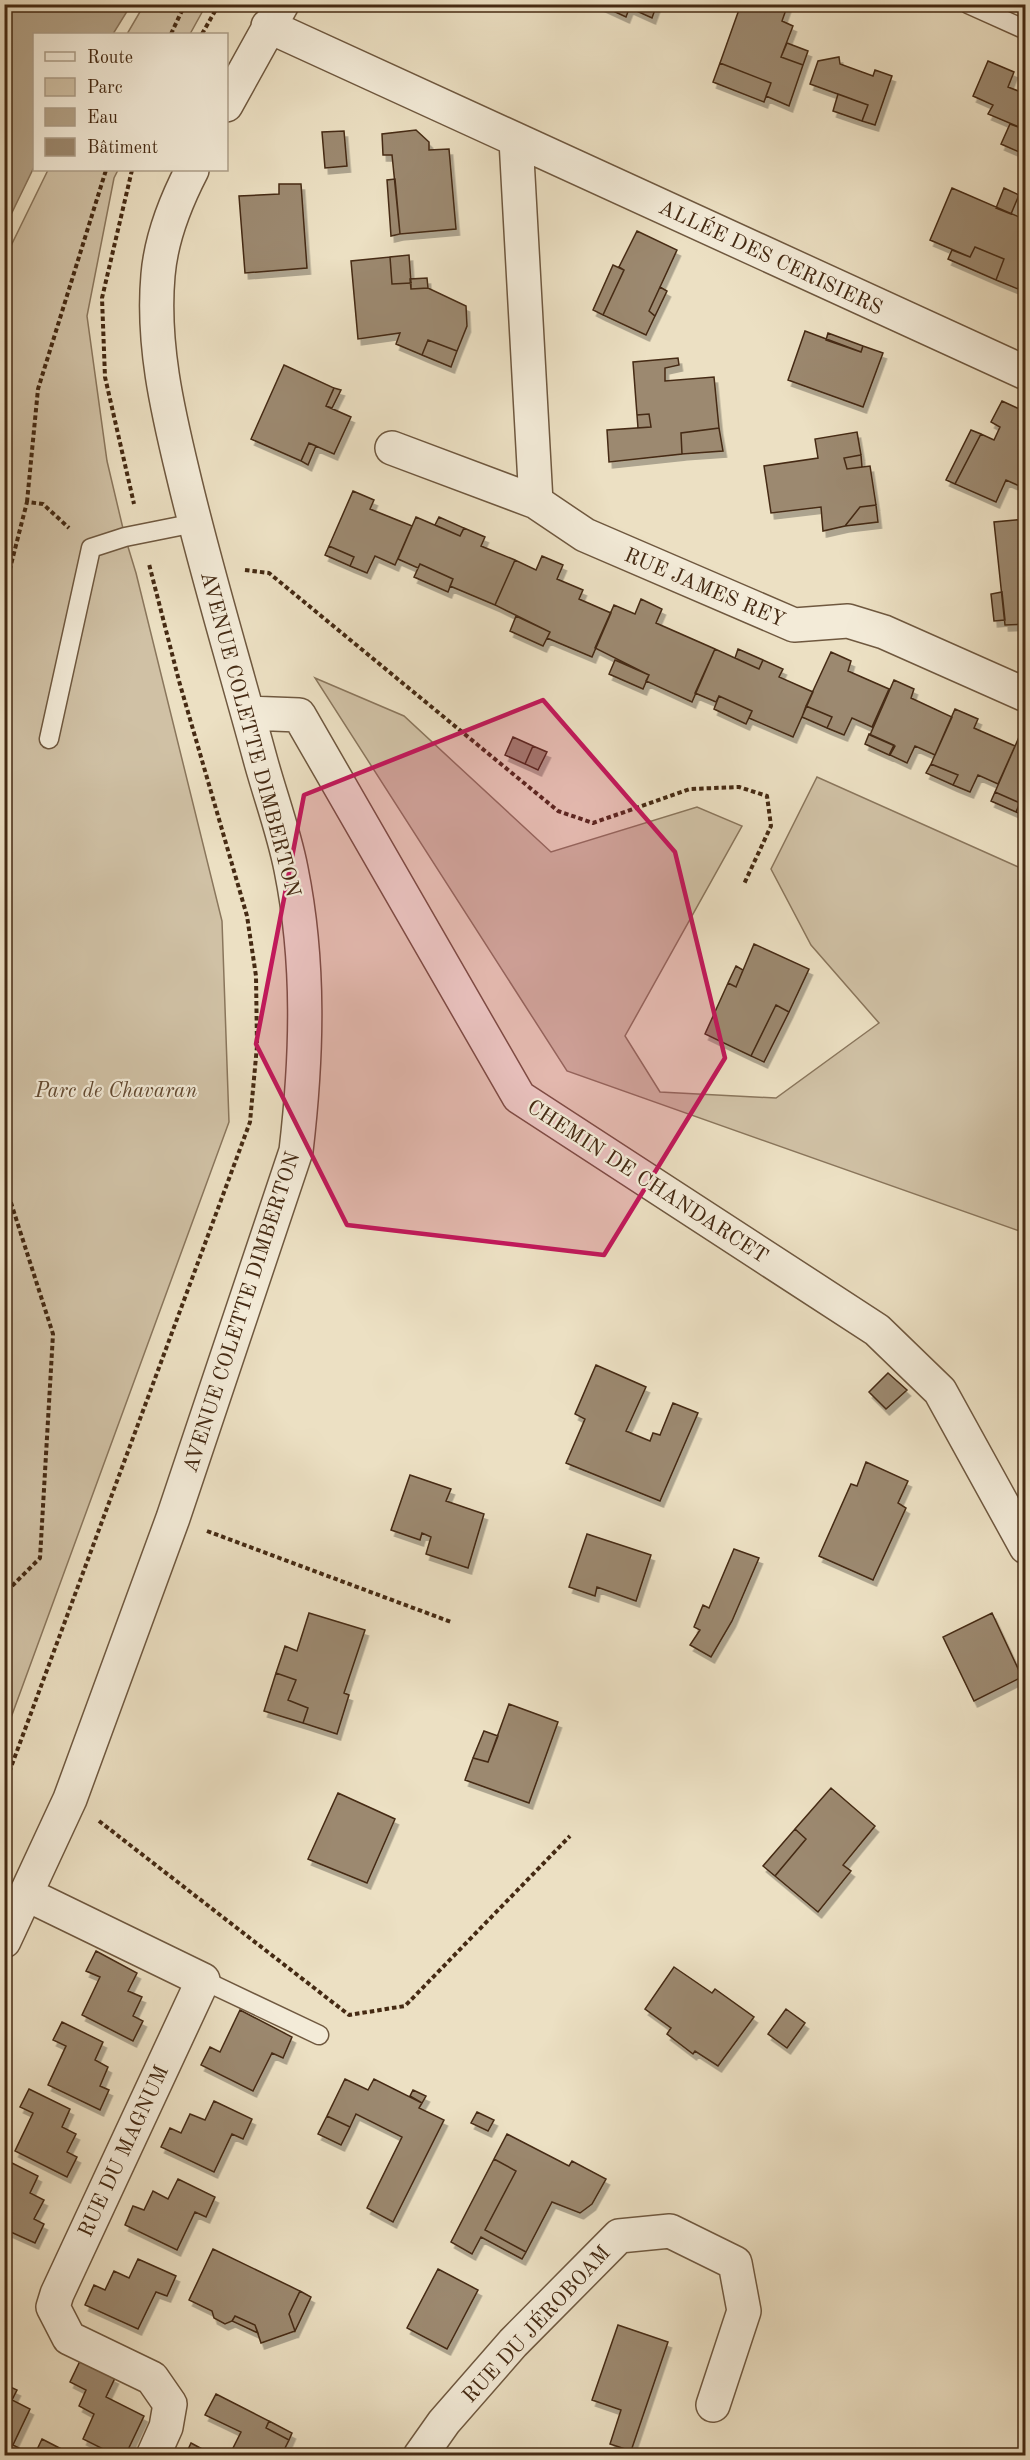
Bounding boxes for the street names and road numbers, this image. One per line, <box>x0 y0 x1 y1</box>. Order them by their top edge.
street label: ALLÉE DES CERISIERS <box>655 194 887 320</box>
street label: RUE JAMES REY <box>621 545 788 632</box>
street label: AVENUE COLETTE DIMBERTON <box>196 569 303 899</box>
street label: CHEMIN DE CHANDARCET <box>523 1097 771 1268</box>
street label: AVENUE COLETTE DIMBERTON <box>181 1149 304 1476</box>
street label: RUE DU MAGNUM <box>75 2063 173 2241</box>
street label: RUE DU JÉROBOAM <box>456 2240 615 2407</box>

